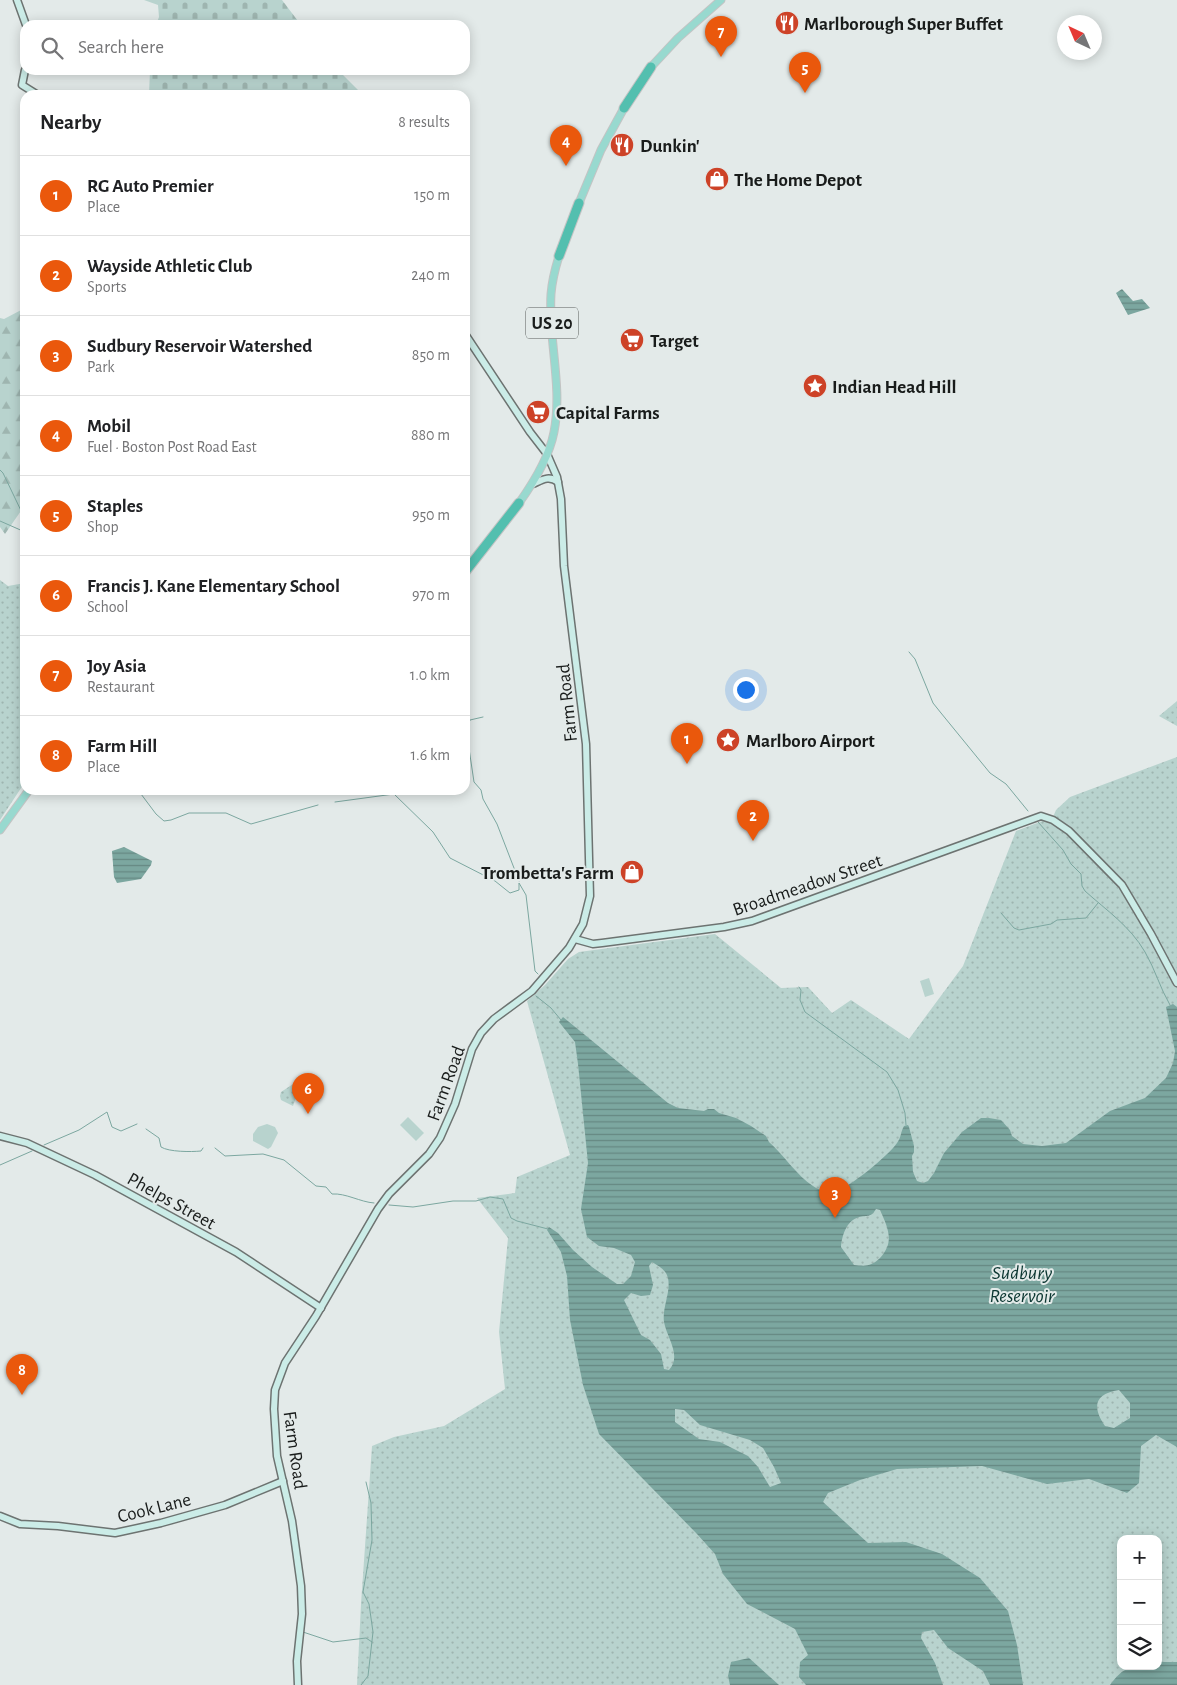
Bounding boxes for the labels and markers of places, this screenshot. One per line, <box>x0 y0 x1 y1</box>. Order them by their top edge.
restaurant icon: Marlborough Super Buffet <box>774 10 800 36</box>
place label: Marlborough Super Buffet <box>804 15 1004 34</box>
pin: 7 <box>705 16 737 57</box>
pin: 5 <box>789 52 821 93</box>
pin: 4 <box>550 125 582 166</box>
restaurant icon: Dunkin' <box>609 132 635 158</box>
place label: Dunkin' <box>640 137 700 156</box>
shop icon: The Home Depot <box>704 166 730 192</box>
place label: The Home Depot <box>734 171 862 190</box>
supermarket icon: Target <box>619 327 645 353</box>
place label: Target <box>650 332 699 351</box>
place icon: Indian Head Hill <box>802 373 828 399</box>
place label: Indian Head Hill <box>832 378 956 397</box>
supermarket icon: Capital Farms <box>525 399 551 425</box>
place label: Capital Farms <box>556 404 660 423</box>
pin: 1 <box>671 723 703 764</box>
place icon: Marlboro Airport <box>715 727 741 753</box>
place label: Marlboro Airport <box>746 732 875 751</box>
pin: 2 <box>737 800 769 841</box>
shop icon: Trombetta's Farm <box>619 859 645 885</box>
place label: Trombetta's Farm <box>481 864 614 883</box>
pin: 6 <box>292 1073 324 1114</box>
pin: 3 <box>819 1177 851 1218</box>
pin: 8 <box>6 1354 38 1395</box>

